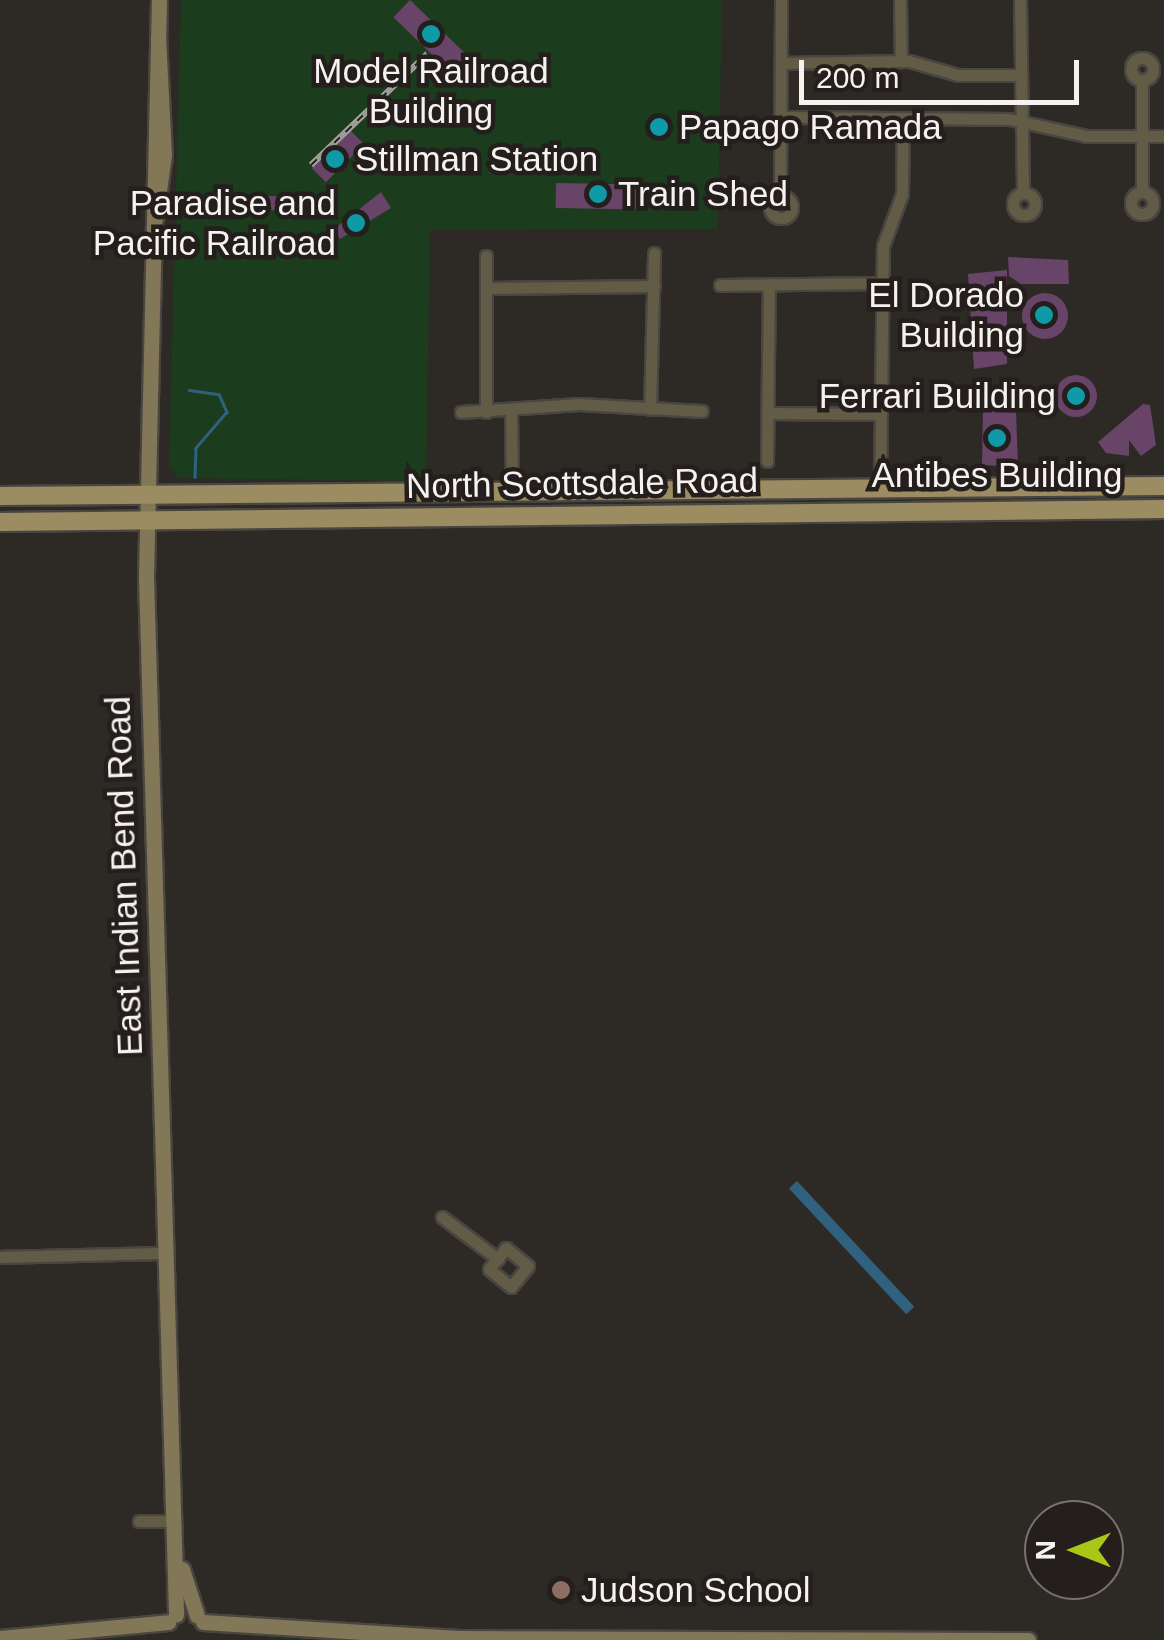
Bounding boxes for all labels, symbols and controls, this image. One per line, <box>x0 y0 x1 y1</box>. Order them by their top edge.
marker: Model Railroad Building <box>420 23 442 45</box>
scale bar <box>804 40 1084 102</box>
place label: Model Railroad Building <box>313 50 549 132</box>
text: 200 m <box>816 61 899 94</box>
place label: Papago Ramada <box>679 106 942 148</box>
marker: Papago Ramada <box>648 116 670 138</box>
place label: Stillman Station <box>355 138 598 180</box>
marker: Stillman Station <box>324 148 346 170</box>
place label: Train Shed <box>618 173 788 215</box>
place label: Paradise and Pacific Railroad <box>93 182 336 264</box>
marker: Train Shed <box>587 183 609 205</box>
marker: Paradise and Pacific Railroad <box>345 212 367 234</box>
place label: El Dorado Building <box>868 274 1024 356</box>
marker: El Dorado Building <box>1033 304 1055 326</box>
place label: Ferrari Building <box>819 375 1056 417</box>
marker: Ferrari Building <box>1065 385 1087 407</box>
marker: Antibes Building <box>986 427 1008 449</box>
place label: Antibes Building <box>872 454 1122 496</box>
street label: North Scottsdale Road <box>406 459 758 507</box>
street label: East Indian Bend Road <box>97 695 151 1057</box>
north arrow <box>1024 1500 1124 1600</box>
text: N <box>1030 1540 1061 1560</box>
place label: Judson School <box>581 1569 811 1611</box>
marker: Judson School <box>550 1579 572 1601</box>

